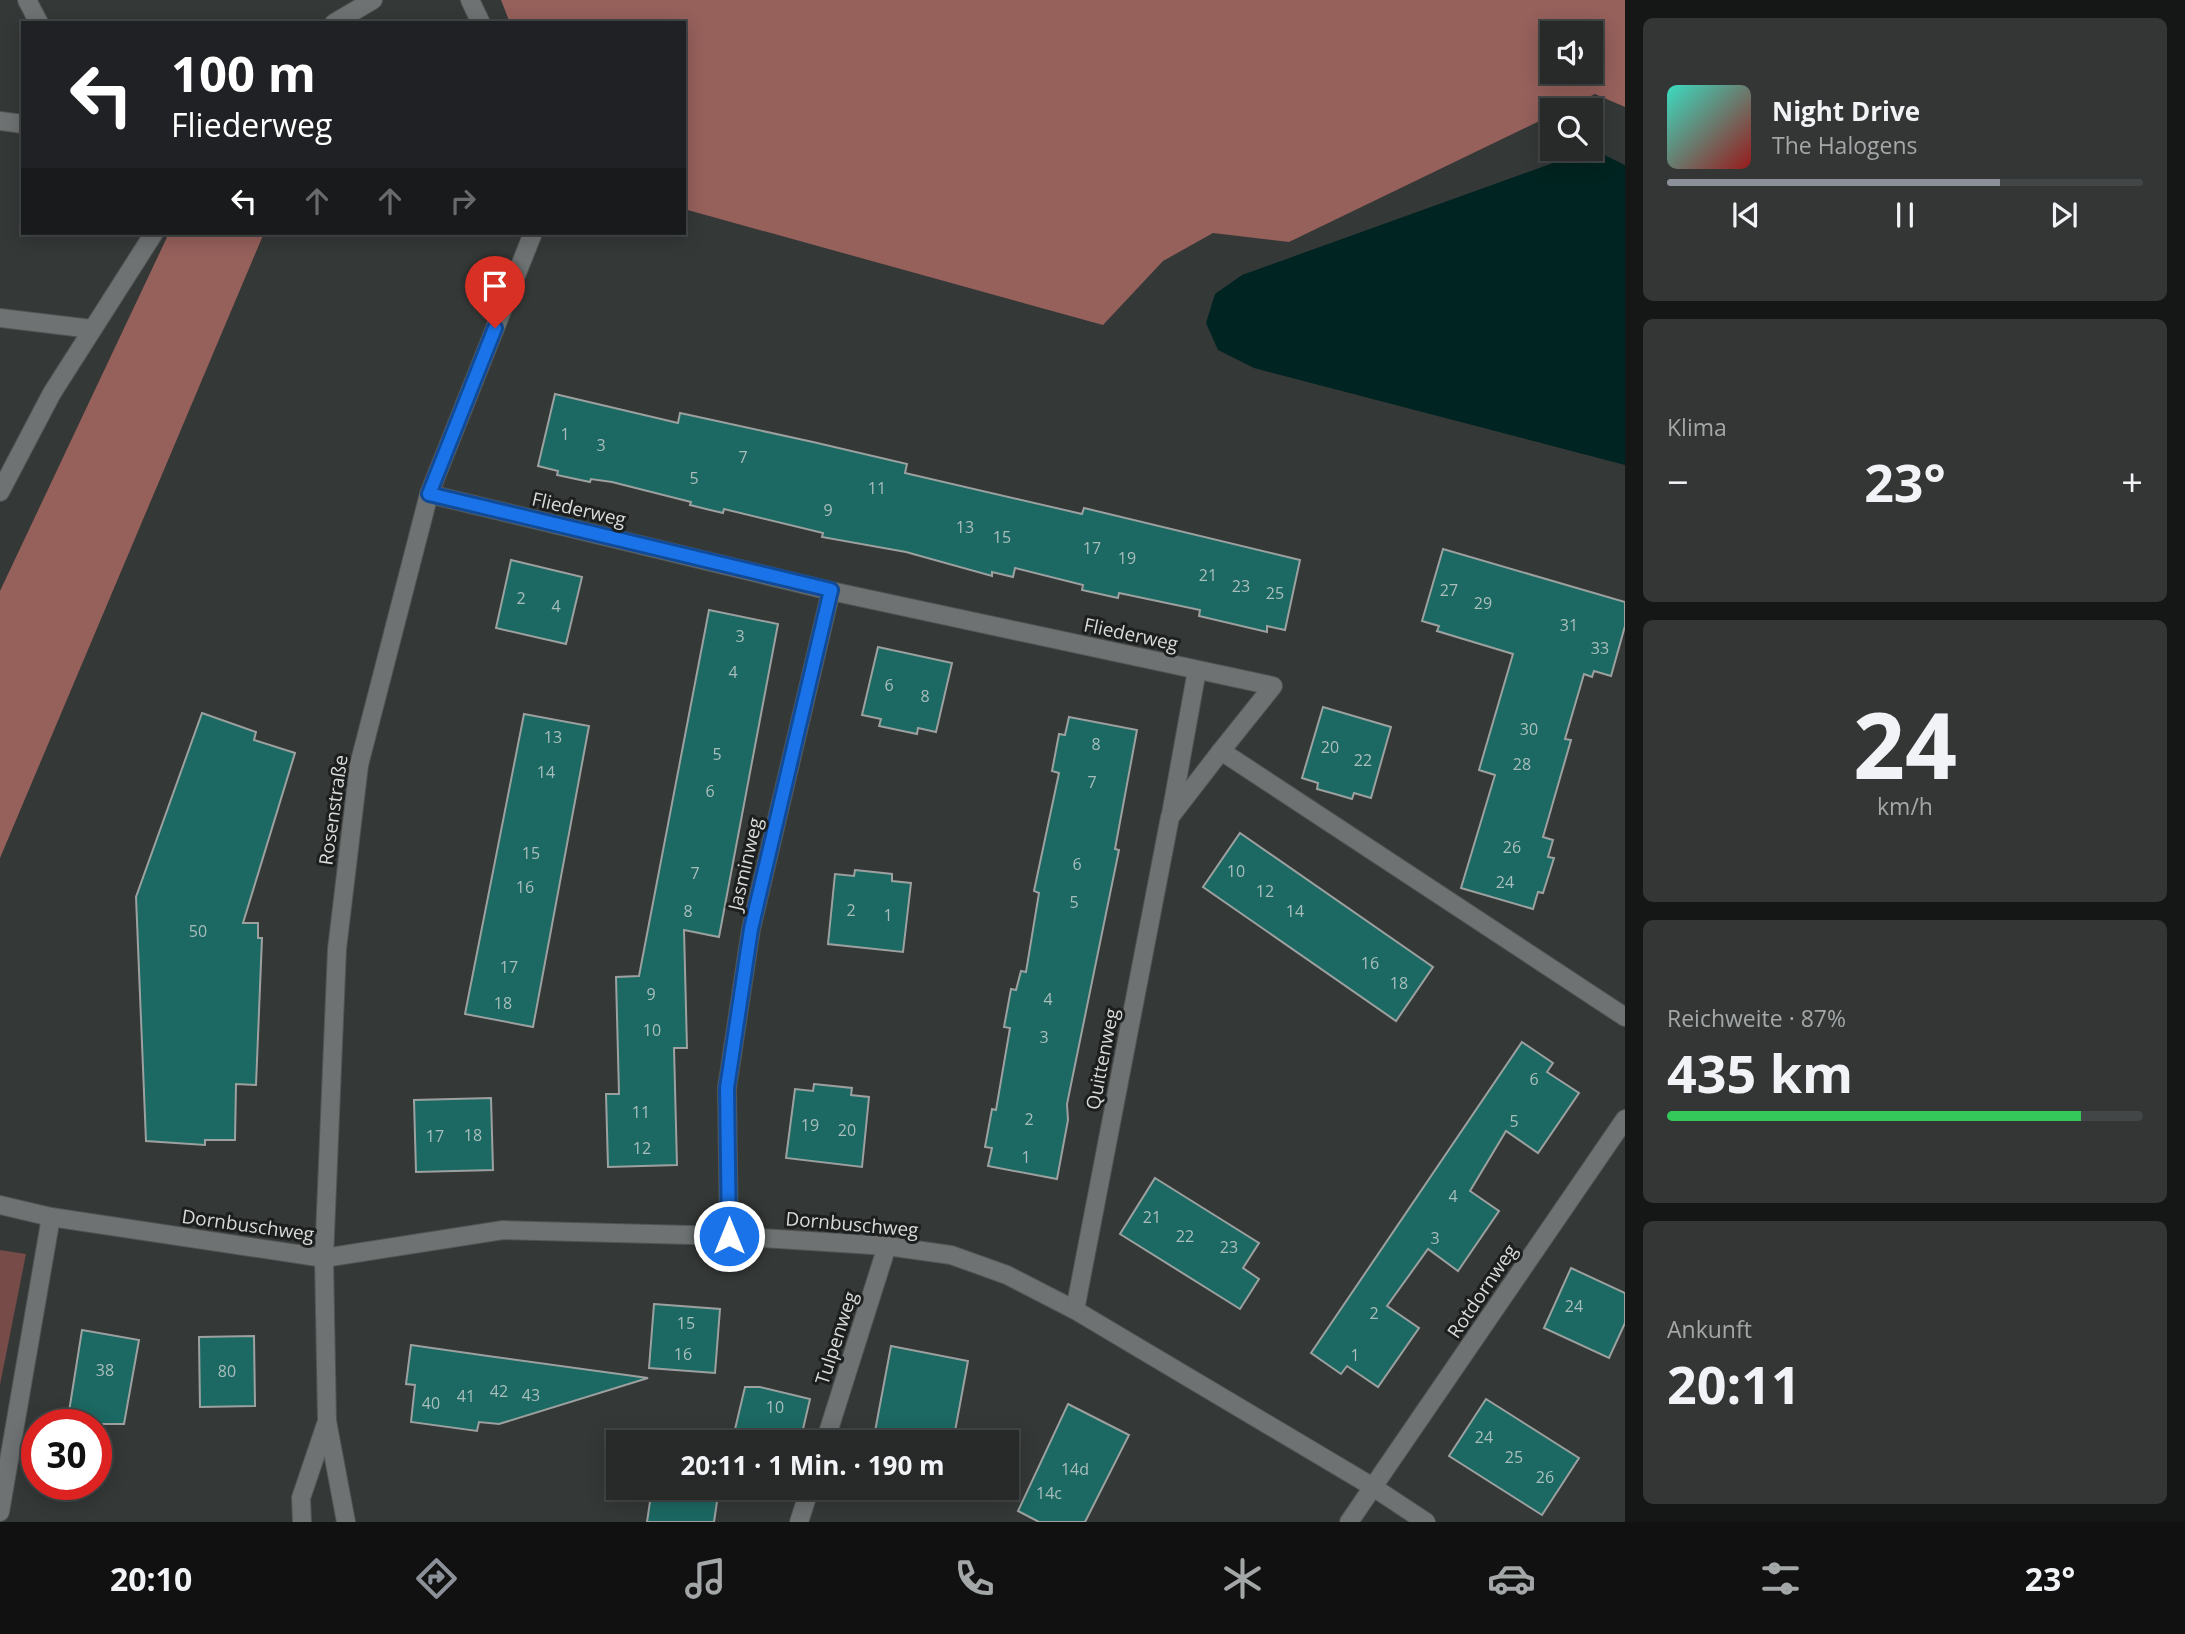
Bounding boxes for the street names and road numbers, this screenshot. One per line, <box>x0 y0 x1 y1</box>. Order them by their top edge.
street label: Fliederweg <box>529 486 629 532</box>
street label: Fliederweg <box>1081 611 1181 657</box>
street label: Rosenstraße <box>312 753 354 867</box>
street label: Jasminweg <box>721 815 768 915</box>
street label: Quittenweg <box>1079 1006 1125 1112</box>
street label: Dornbuschweg <box>180 1203 316 1247</box>
street label: Dornbuschweg <box>784 1205 920 1243</box>
street label: Rotdornweg <box>1441 1239 1523 1343</box>
street label: Tulpenweg <box>809 1288 863 1388</box>

